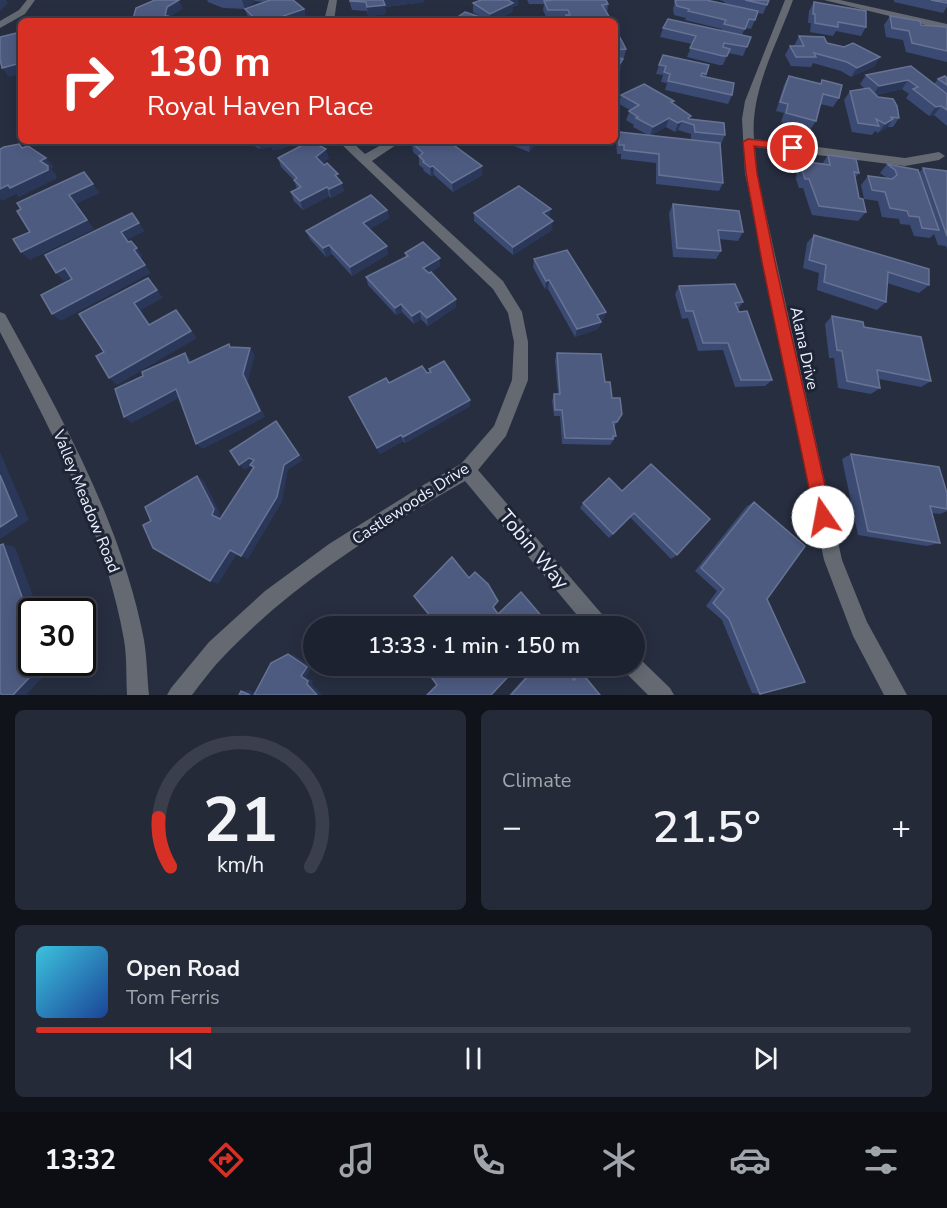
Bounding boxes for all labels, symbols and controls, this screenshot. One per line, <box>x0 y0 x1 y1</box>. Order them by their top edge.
text: 130 m <box>147 34 271 91</box>
icon: right <box>48 42 126 120</box>
text: Royal Haven Place <box>147 88 373 125</box>
pin <box>767 122 818 173</box>
icon: arrive <box>776 131 809 164</box>
street label: Alana Drive <box>784 305 824 392</box>
street label: Valley Meadow Road <box>47 426 125 576</box>
street label: Castlewoods Drive <box>348 458 473 550</box>
position arrow <box>791 485 855 549</box>
street label: Tobin Way <box>492 504 575 595</box>
speed limit sign: 30 <box>18 598 96 676</box>
text: 13:33 · 1 min · 150 m <box>368 631 580 661</box>
text: Climate <box>502 767 571 794</box>
text: 21 <box>203 778 278 863</box>
text: 21.5° <box>652 797 761 858</box>
text: − <box>502 805 522 850</box>
text: + <box>891 805 911 850</box>
text: km/h <box>217 850 264 880</box>
text: Open Road <box>126 954 240 984</box>
text: Tom Ferris <box>126 984 220 1011</box>
icon: previous <box>165 1042 198 1075</box>
icon: pause <box>457 1042 490 1075</box>
icon: next <box>749 1042 782 1075</box>
icon: directions <box>205 1139 247 1181</box>
icon: music <box>336 1139 378 1181</box>
icon: phone <box>467 1139 509 1181</box>
icon: climate <box>598 1139 640 1181</box>
icon: car <box>729 1139 771 1181</box>
icon: filters <box>860 1139 902 1181</box>
text: 13:32 <box>45 1142 116 1179</box>

